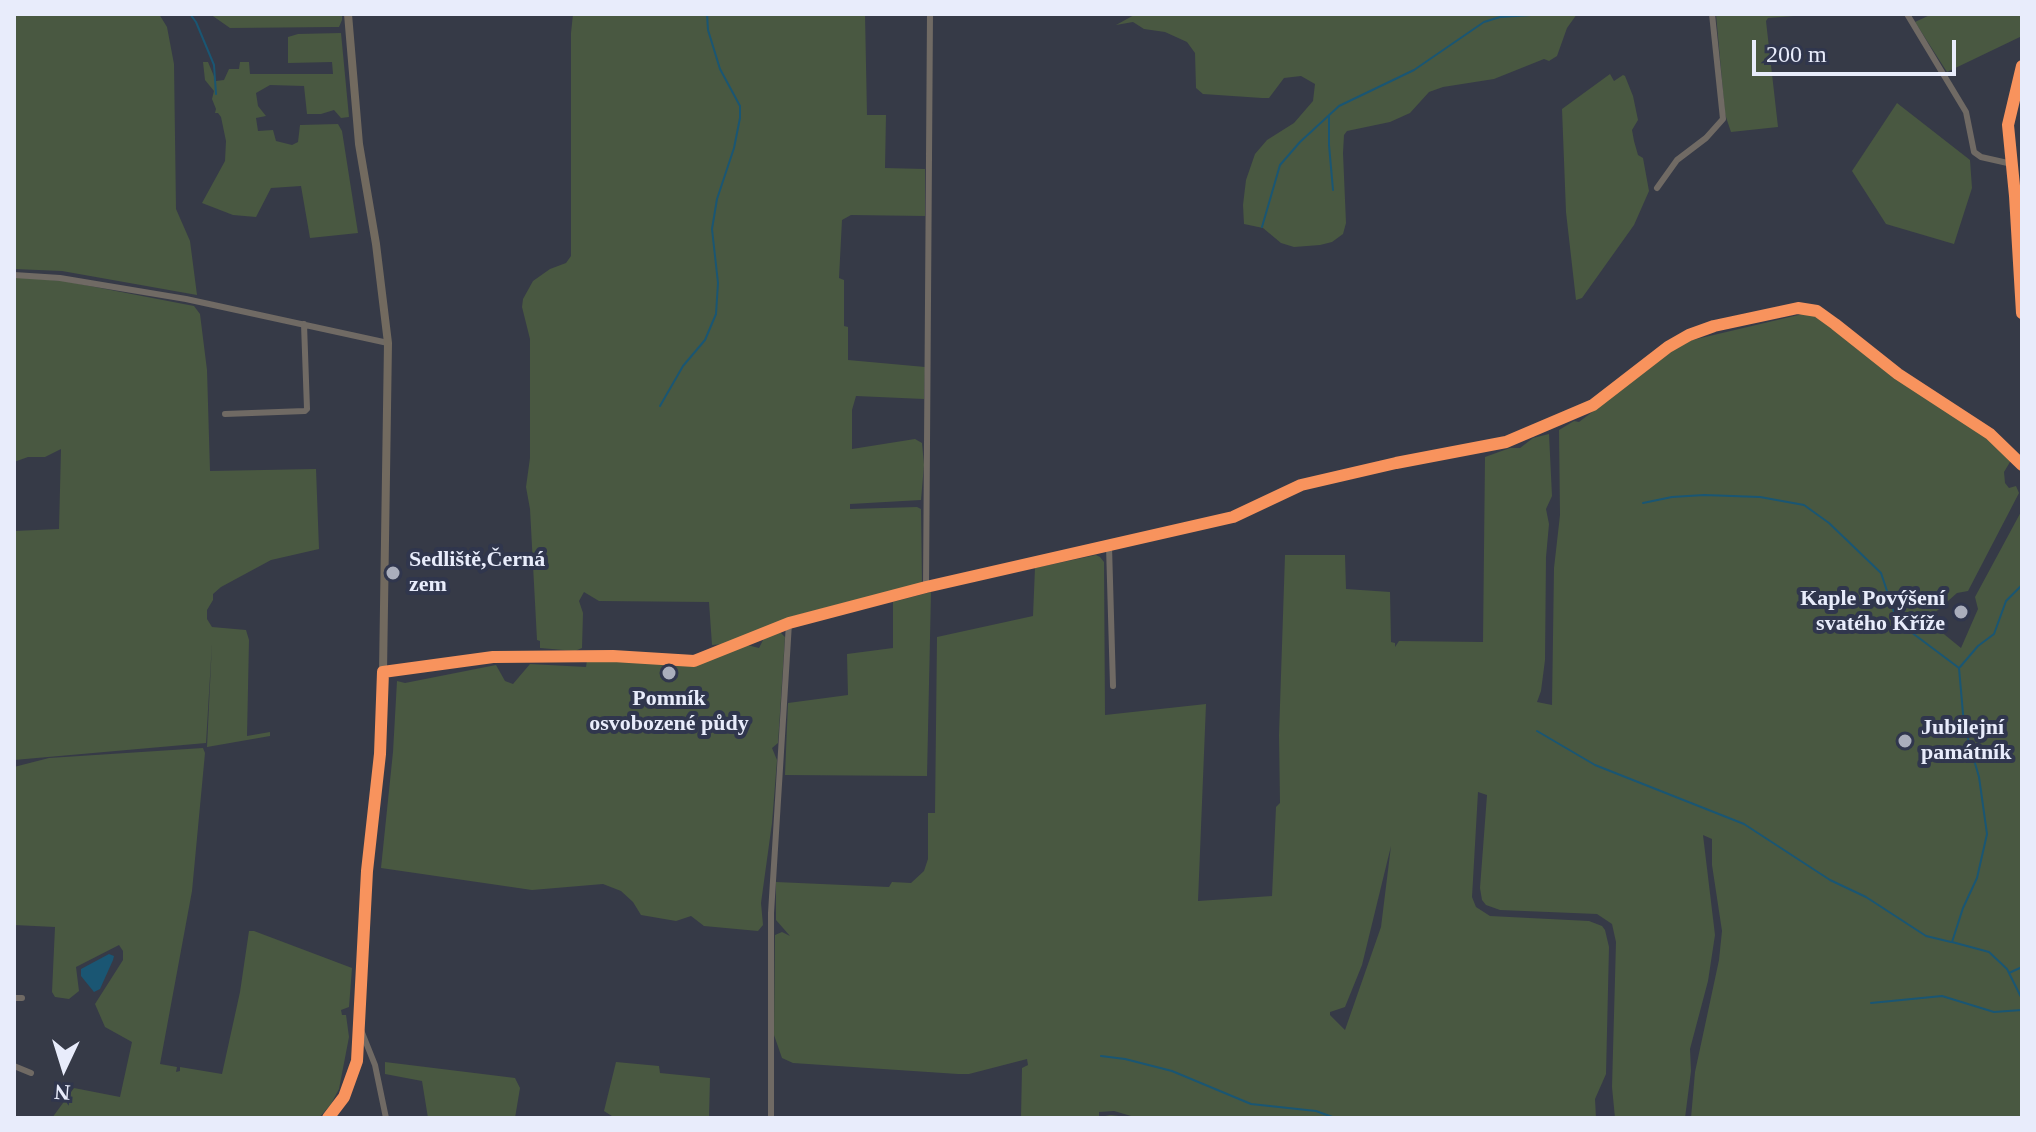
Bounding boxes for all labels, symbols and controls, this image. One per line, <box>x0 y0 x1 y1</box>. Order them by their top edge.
scale bar <box>1756 24 1960 74</box>
text: 200 m <box>1766 41 1827 67</box>
place label: Sedliště,Černá zem <box>409 547 545 598</box>
marker: Sedliště,Černá zem <box>384 564 402 582</box>
place label: Kaple Povýšení svatého Kříže <box>1800 586 1945 638</box>
marker: Kaple Povýšení svatého Kříže <box>1952 603 1970 621</box>
marker: Pomník osvobozené půdy <box>660 664 678 682</box>
place label: Pomník osvobozené půdy <box>589 686 749 738</box>
place label: Jubilejní památník <box>1921 715 2011 766</box>
marker: Jubilejní památník <box>1896 732 1914 750</box>
north arrow <box>24 1028 104 1108</box>
text: N <box>54 1079 71 1105</box>

